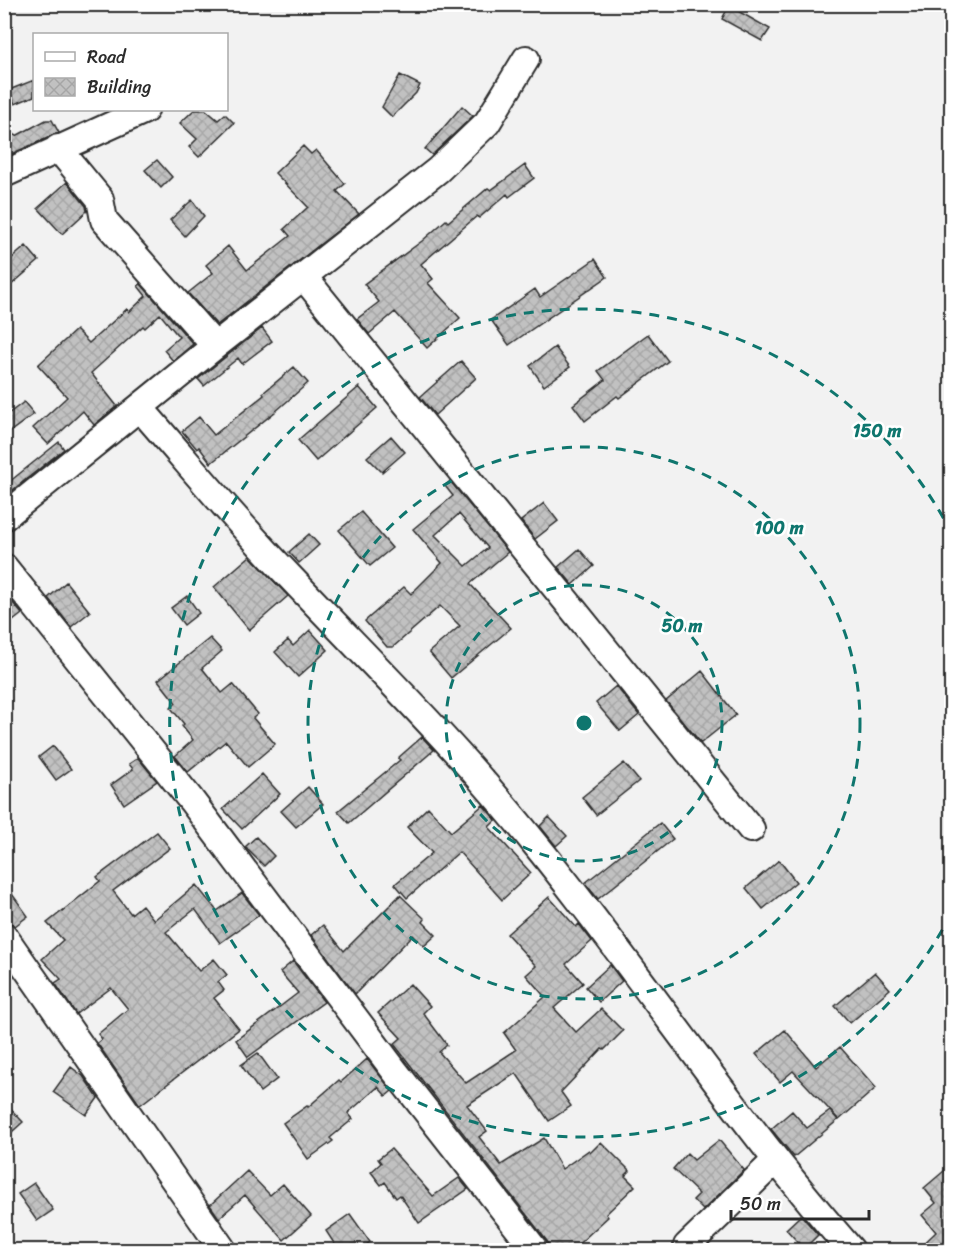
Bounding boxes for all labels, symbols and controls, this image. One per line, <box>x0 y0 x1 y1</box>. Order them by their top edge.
legend <box>33 33 228 111</box>
text: Road <box>87 41 127 73</box>
text: Building <box>87 71 151 103</box>
text: 150 m <box>853 415 901 447</box>
text: 100 m <box>755 512 804 544</box>
text: 50 m <box>662 610 703 642</box>
centre of rings <box>574 713 594 733</box>
scale bar <box>731 1183 869 1221</box>
text: 50 m <box>740 1188 781 1220</box>

